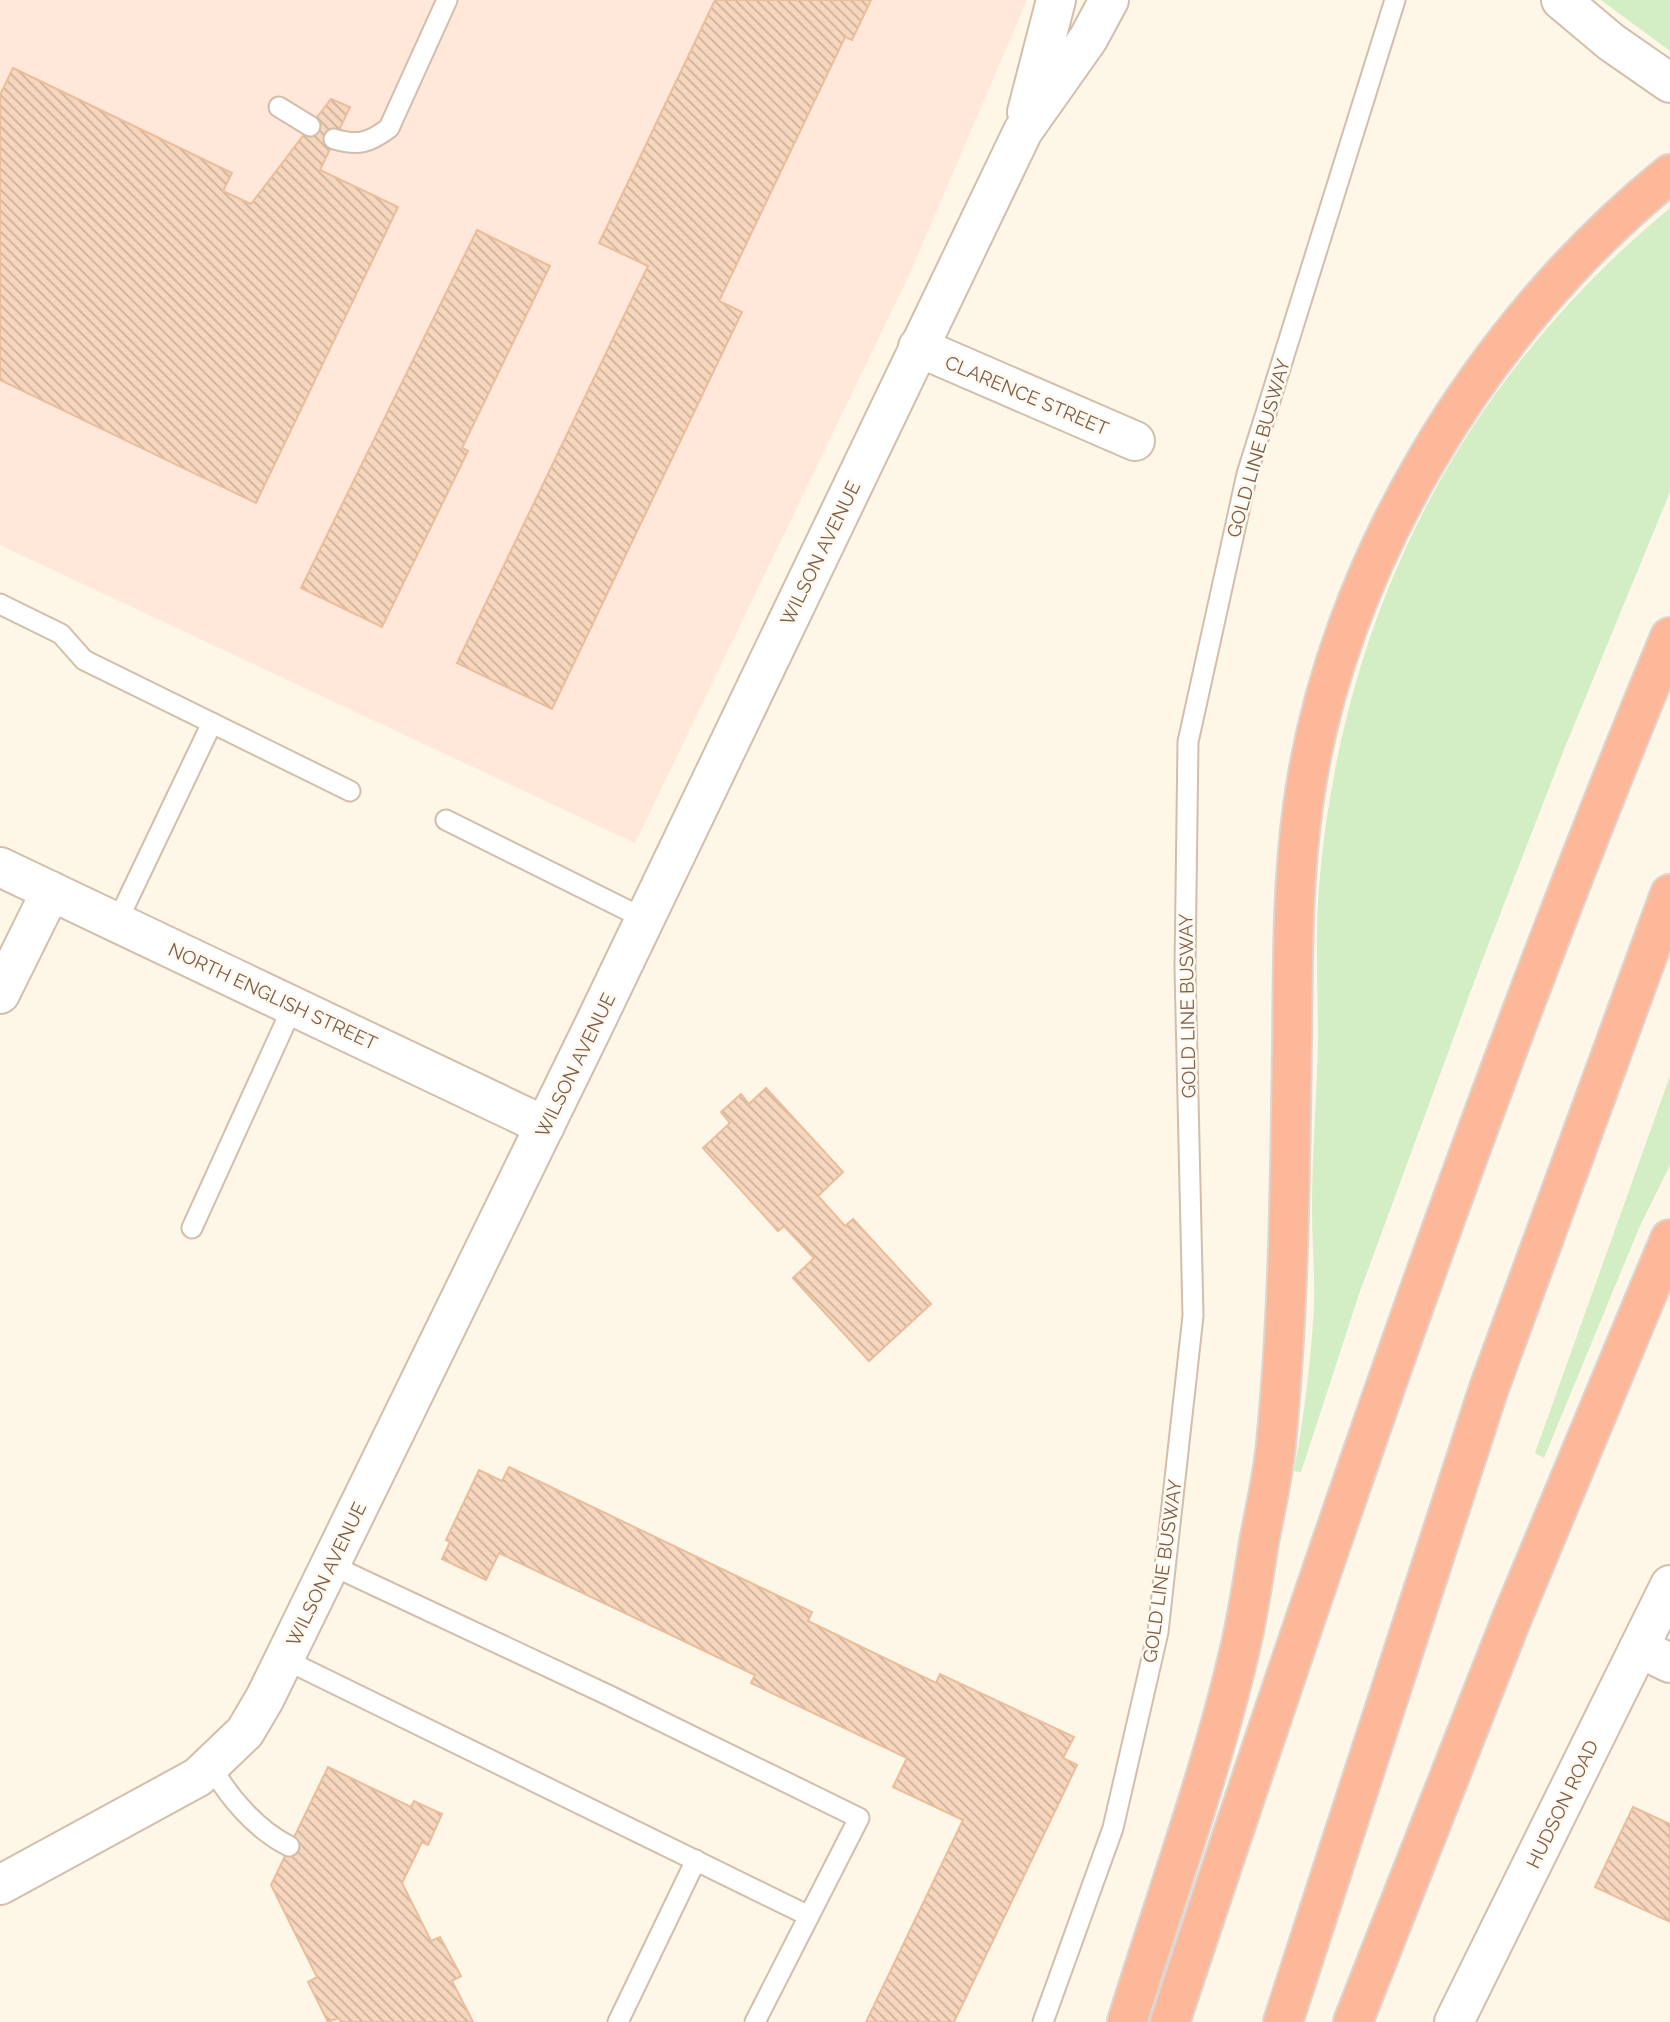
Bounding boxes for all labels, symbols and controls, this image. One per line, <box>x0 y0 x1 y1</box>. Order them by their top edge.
street label: CLARENCE STREET <box>942 351 1112 440</box>
street label: GOLD LINE BUSWAY <box>1222 355 1294 540</box>
street label: WILSON AVENUE <box>776 478 864 628</box>
street label: GOLD LINE BUSWAY <box>1174 913 1200 1099</box>
street label: NORTH ENGLISH STREET <box>165 938 381 1054</box>
street label: WILSON AVENUE <box>531 990 619 1140</box>
street label: GOLD LINE BUSWAY <box>1138 1477 1186 1664</box>
street label: WILSON AVENUE <box>282 1499 370 1649</box>
street label: HUDSON ROAD <box>1521 1736 1603 1872</box>

